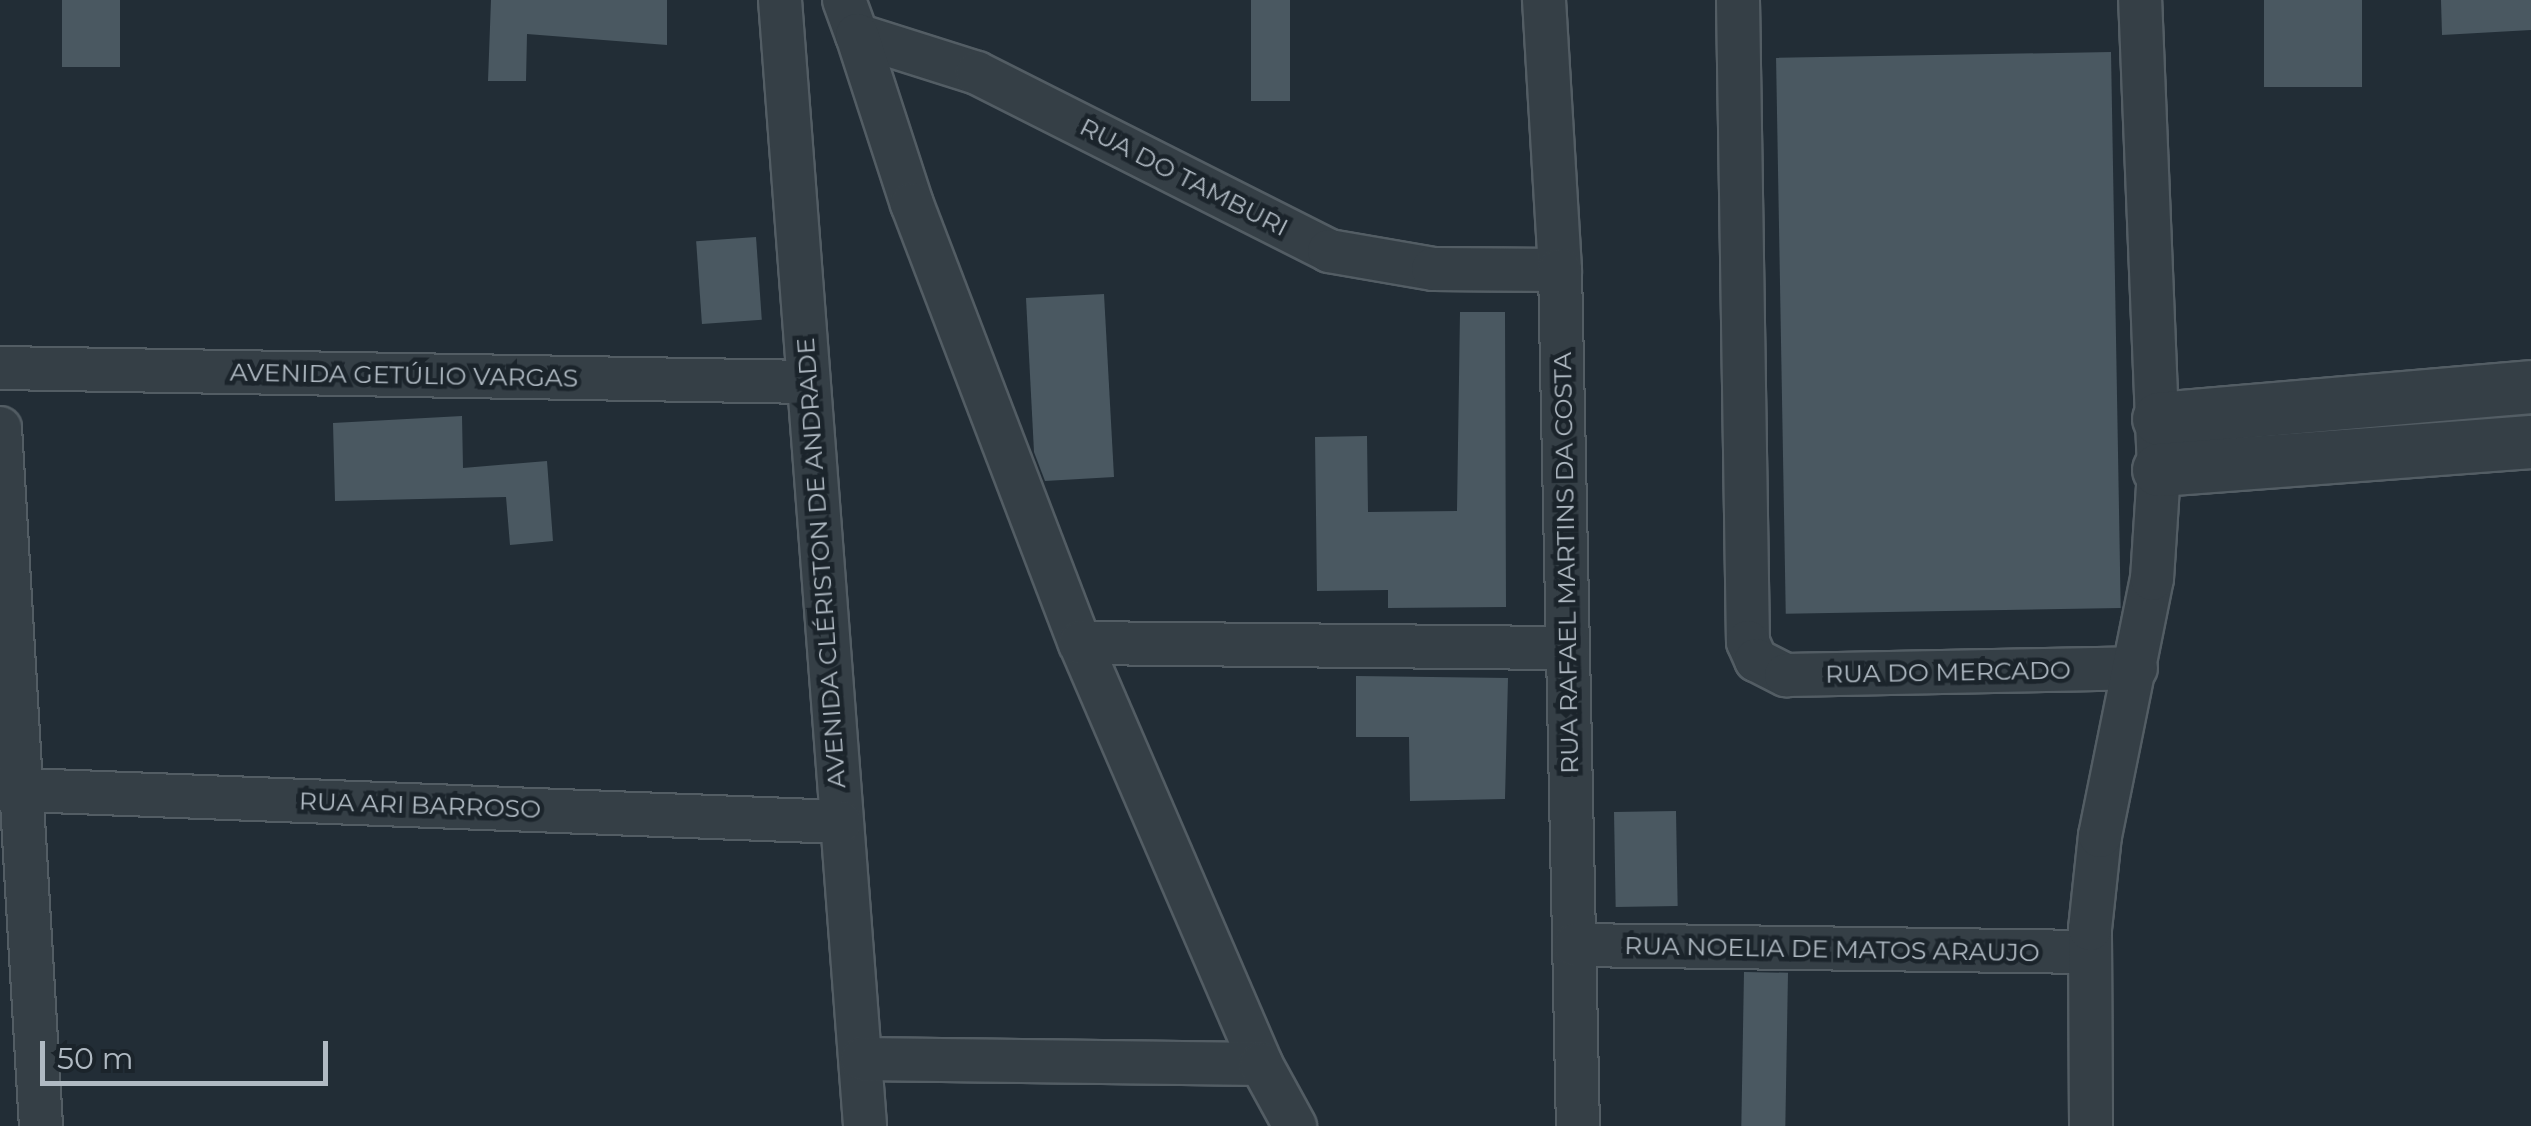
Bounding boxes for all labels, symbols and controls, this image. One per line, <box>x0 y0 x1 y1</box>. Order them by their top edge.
street label: RUA DO TAMBURI <box>1075 111 1293 243</box>
street label: AVENIDA CLÉRISTON DE ANDRADE <box>790 337 852 789</box>
street label: RUA RAFAEL MARTINS DA COSTA <box>1547 352 1585 774</box>
street label: AVENIDA GETÚLIO VARGAS <box>230 357 578 393</box>
street label: RUA DO MERCADO <box>1825 655 2071 689</box>
street label: RUA ARI BARROSO <box>298 786 542 824</box>
street label: RUA NOELIA DE MATOS ARAUJO <box>1624 930 2040 968</box>
scale bar <box>45 1021 332 1083</box>
text: 50 m <box>57 1040 134 1077</box>

